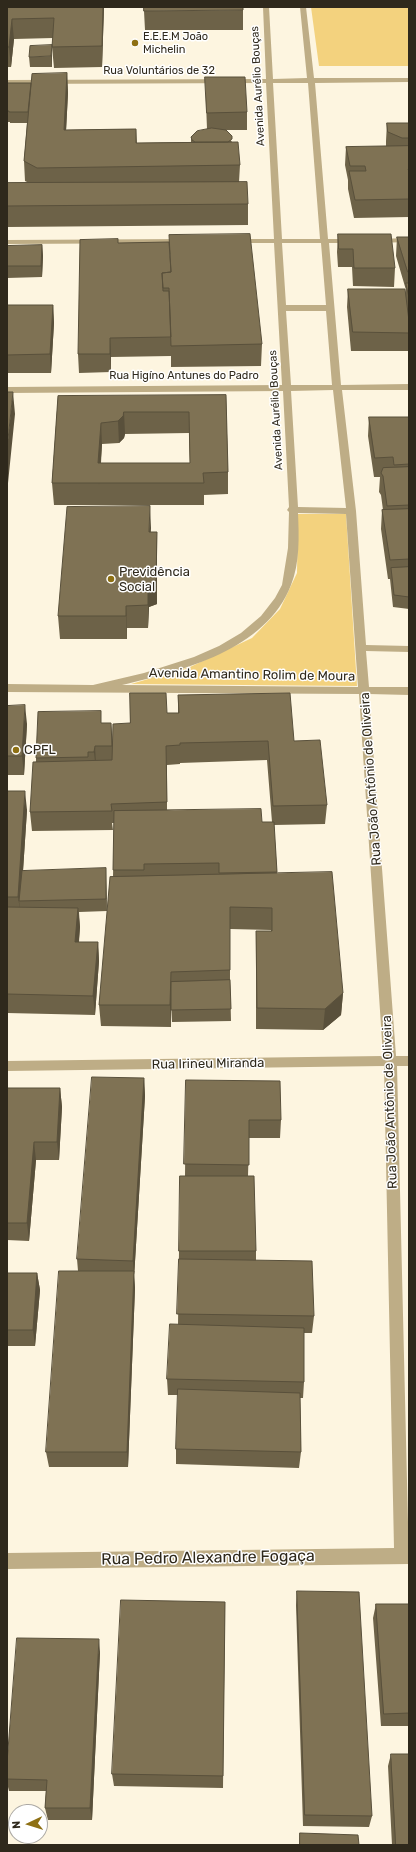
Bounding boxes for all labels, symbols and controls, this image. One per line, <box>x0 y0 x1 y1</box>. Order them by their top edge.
street label: Avenida Aurélio Bouças <box>248 26 268 146</box>
place label: E.E.E.M João Michelin <box>143 30 208 56</box>
marker: E.E.E.M João Michelin <box>130 38 140 48</box>
street label: Rua Voluntários de 32 <box>103 64 215 78</box>
street label: Avenida Aurélio Bouças <box>266 350 286 470</box>
street label: Rua Higíno Antunes do Padro <box>109 369 259 383</box>
place label: Previdência Social <box>119 564 190 595</box>
marker: Previdência Social <box>106 574 116 584</box>
street label: Avenida Amantino Rolim de Moura <box>149 665 355 685</box>
street label: Rua João Antônio de Oliveira <box>357 692 385 866</box>
place label: CPFL <box>24 742 56 758</box>
marker: CPFL <box>11 745 21 755</box>
street label: Rua João Antônio de Oliveira <box>379 1015 401 1189</box>
street label: Rua Irineu Miranda <box>151 1055 265 1073</box>
street label: Rua Pedro Alexandre Fogaça <box>101 1547 315 1569</box>
north arrow <box>8 1804 48 1844</box>
text: N <box>10 1820 23 1829</box>

